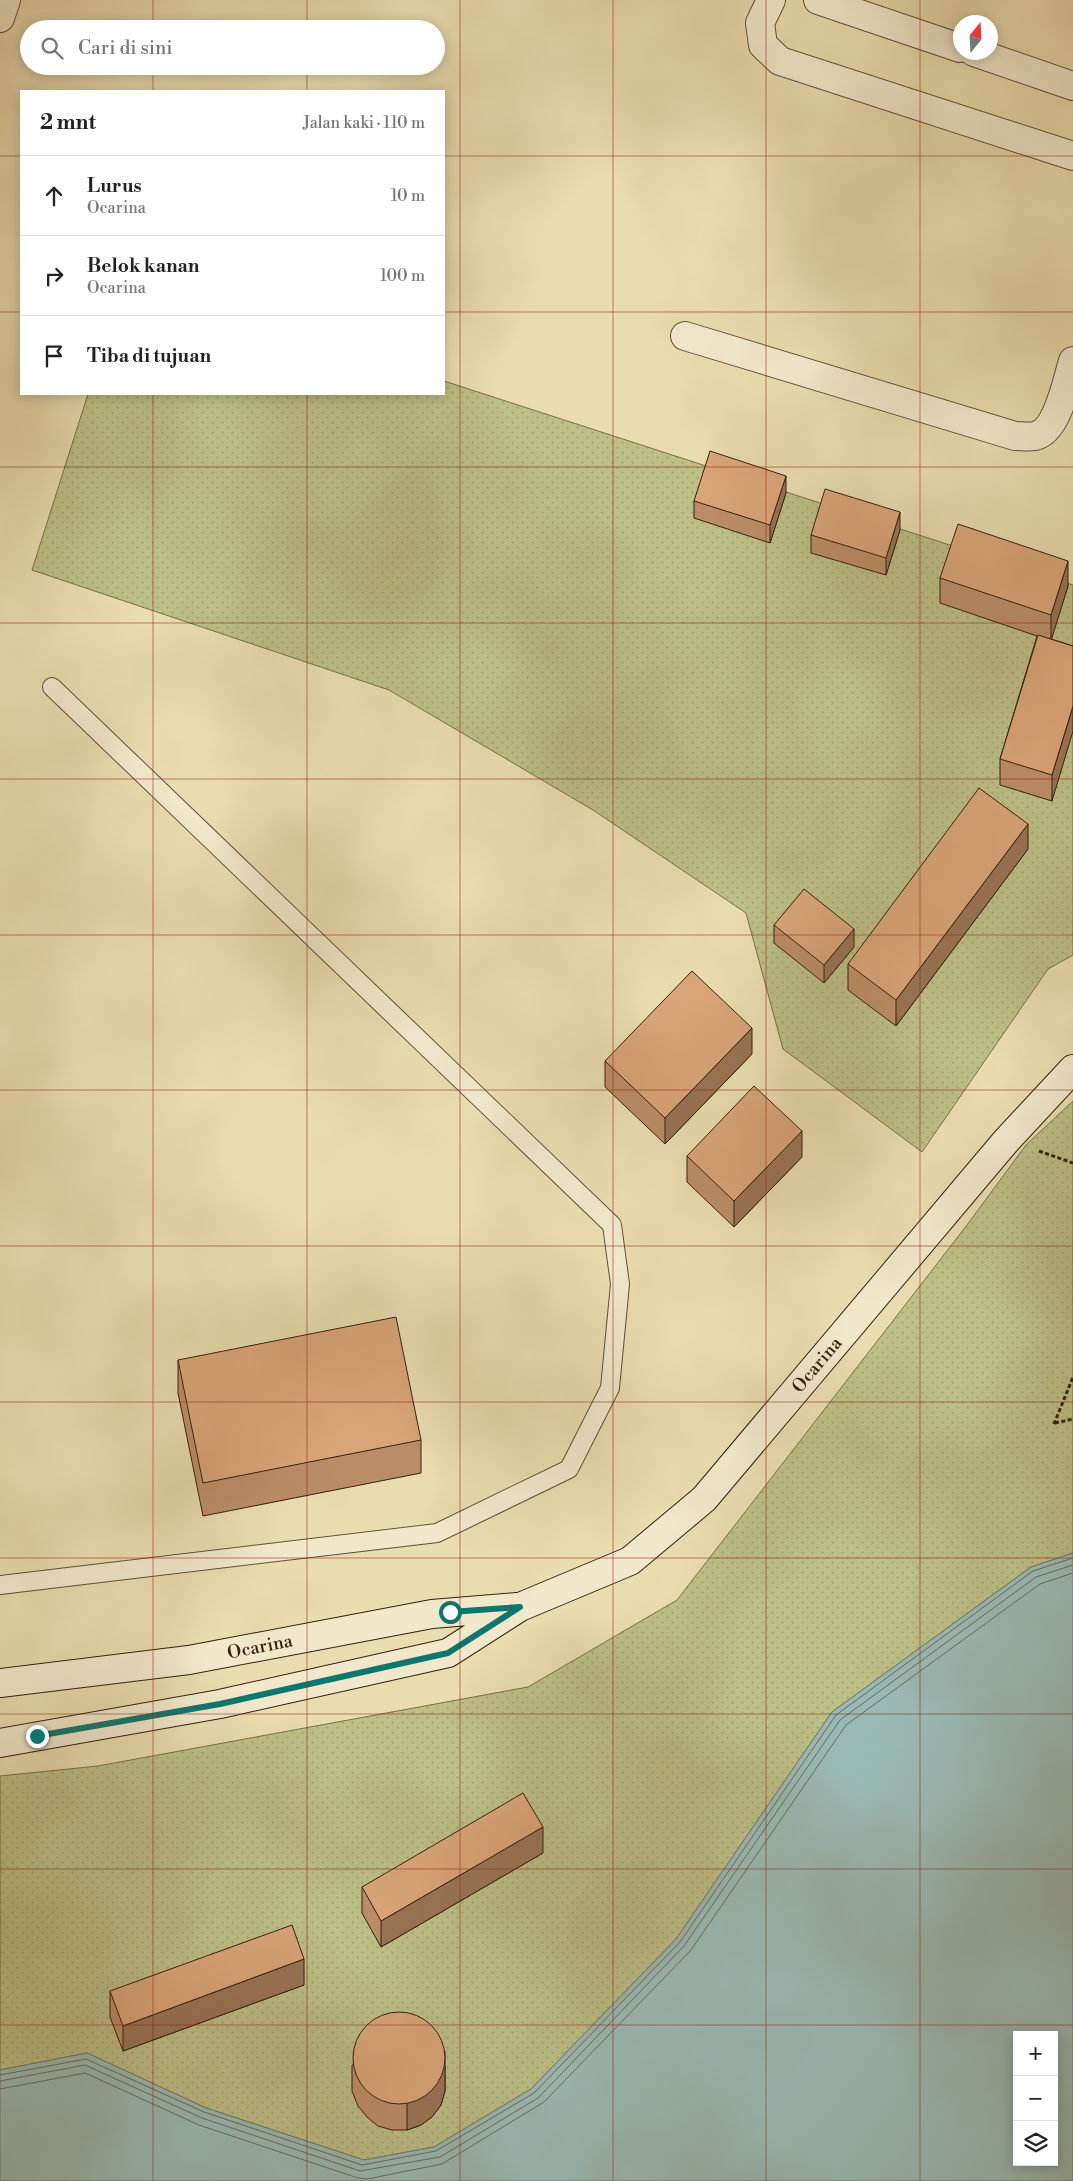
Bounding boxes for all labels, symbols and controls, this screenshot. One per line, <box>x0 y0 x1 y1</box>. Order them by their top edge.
north arrow <box>953 15 998 60</box>
search box <box>20 20 445 75</box>
icon: search <box>38 34 66 62</box>
text: Cari di sini <box>78 36 173 60</box>
text: 2 mnt <box>40 110 96 136</box>
text: Jalan kaki · 110 m <box>303 113 425 133</box>
text: Lurus <box>87 174 142 198</box>
icon: ahead <box>40 182 68 210</box>
text: 10 m <box>391 186 425 206</box>
text: Ocarina <box>87 198 146 218</box>
text: Belok kanan <box>87 254 200 278</box>
icon: right <box>40 262 68 290</box>
text: 100 m <box>380 266 425 286</box>
text: Ocarina <box>87 278 146 298</box>
icon: arrive <box>40 342 68 370</box>
text: Tiba di tujuan <box>87 344 211 368</box>
street label: Ocarina <box>787 1332 848 1398</box>
route start <box>439 1601 462 1624</box>
street label: Ocarina <box>225 1629 296 1665</box>
route end <box>26 1725 49 1748</box>
map controls <box>1013 2031 1058 2166</box>
button: + <box>1013 2031 1058 2076</box>
button: − <box>1013 2076 1058 2121</box>
button: layers <box>1013 2121 1058 2166</box>

